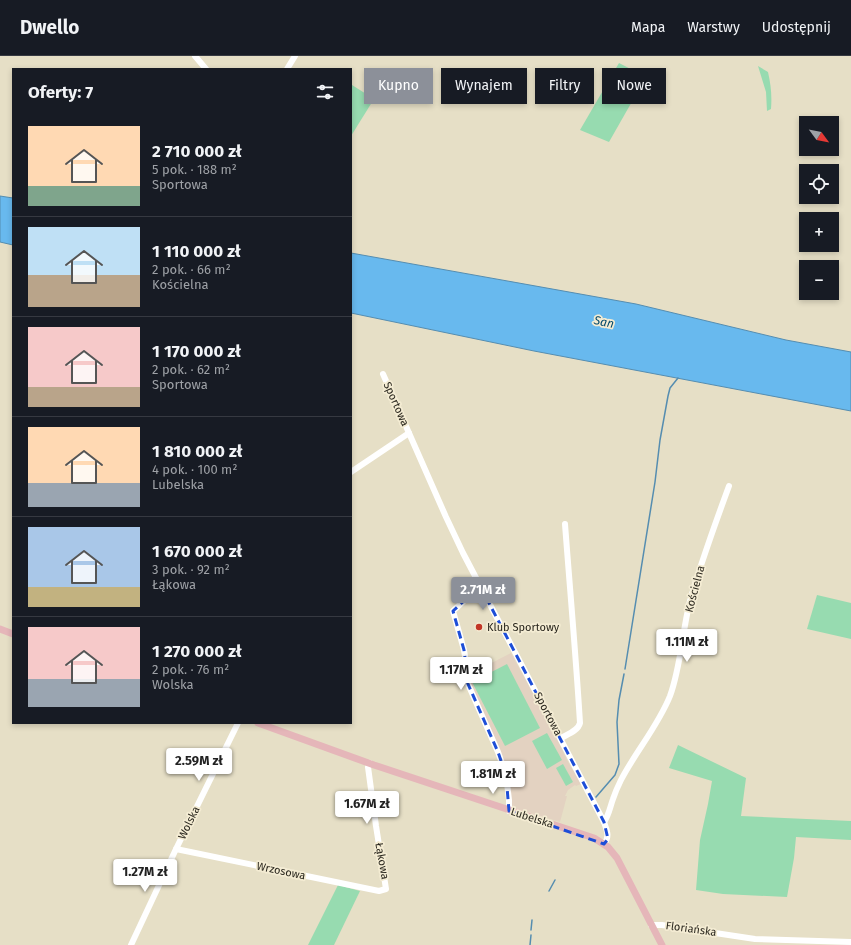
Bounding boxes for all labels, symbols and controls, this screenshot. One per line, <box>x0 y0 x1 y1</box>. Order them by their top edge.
text: Dwello <box>20 16 79 39</box>
text: Mapa <box>631 19 665 36</box>
text: Warstwy <box>687 19 740 36</box>
text: Udostępnij <box>762 19 831 36</box>
chip: Kupno <box>364 68 433 104</box>
chip: Wynajem <box>441 68 527 104</box>
chip: Filtry <box>535 68 594 104</box>
chip: Nowe <box>602 68 666 104</box>
icon: filters <box>314 81 336 103</box>
text: Oferty: 7 <box>28 82 93 103</box>
north arrow <box>799 116 839 156</box>
map controls <box>799 116 839 300</box>
text: 2 710 000 zł <box>152 141 242 162</box>
icon: home <box>60 142 108 190</box>
text: 5 pok. · 188 m² <box>152 162 237 177</box>
button: locate <box>799 164 839 204</box>
text: Sportowa <box>152 177 208 192</box>
button: + <box>799 212 839 252</box>
text: 1 110 000 zł <box>152 241 241 262</box>
icon: home <box>60 243 108 291</box>
button: − <box>799 260 839 300</box>
text: 2 pok. · 66 m² <box>152 262 231 277</box>
text: Kościelna <box>152 277 209 292</box>
water label: San <box>592 313 615 331</box>
text: 1 170 000 zł <box>152 341 241 362</box>
icon: home <box>60 343 108 391</box>
text: 2 pok. · 62 m² <box>152 362 230 377</box>
text: Sportowa <box>152 377 208 392</box>
street label: Sportowa <box>380 380 412 428</box>
text: 1 810 000 zł <box>152 441 243 462</box>
icon: home <box>60 443 108 491</box>
text: 4 pok. · 100 m² <box>152 462 237 477</box>
text: Lubelska <box>152 477 204 492</box>
text: 1 670 000 zł <box>152 541 242 562</box>
icon: home <box>60 543 108 591</box>
text: 3 pok. · 92 m² <box>152 562 230 577</box>
street label: Kościelna <box>683 564 707 614</box>
text: Łąkowa <box>152 577 196 592</box>
pin: 2.71M zł <box>442 577 524 611</box>
text: 2.71M zł <box>460 582 506 597</box>
place label: Klub Sportowy <box>487 621 560 634</box>
marker: Klub Sportowy <box>474 622 484 632</box>
pin: 1.11M zł <box>646 629 728 663</box>
text: 1.11M zł <box>665 634 709 649</box>
text: 1 270 000 zł <box>152 641 242 662</box>
icon: home <box>60 643 108 691</box>
pin: 1.17M zł <box>420 657 502 691</box>
text: 2 pok. · 76 m² <box>152 662 229 677</box>
text: 1.17M zł <box>439 662 483 677</box>
text: Wolska <box>152 677 194 692</box>
street label: Sportowa <box>531 690 565 738</box>
pin: 2.59M zł <box>158 748 240 782</box>
text: 2.59M zł <box>175 753 223 768</box>
pin: 1.81M zł <box>452 761 534 795</box>
text: 1.81M zł <box>470 766 516 781</box>
pin: 1.67M zł <box>326 791 408 825</box>
text: 1.67M zł <box>344 796 390 811</box>
street label: Wolska <box>175 804 203 842</box>
street label: Lubelska <box>509 805 555 831</box>
street label: Łąkowa <box>372 842 392 880</box>
pin: 1.27M zł <box>104 859 186 893</box>
street label: Wrzosowa <box>255 859 307 883</box>
text: 1.27M zł <box>122 864 168 879</box>
street label: Floriańska <box>665 919 717 939</box>

